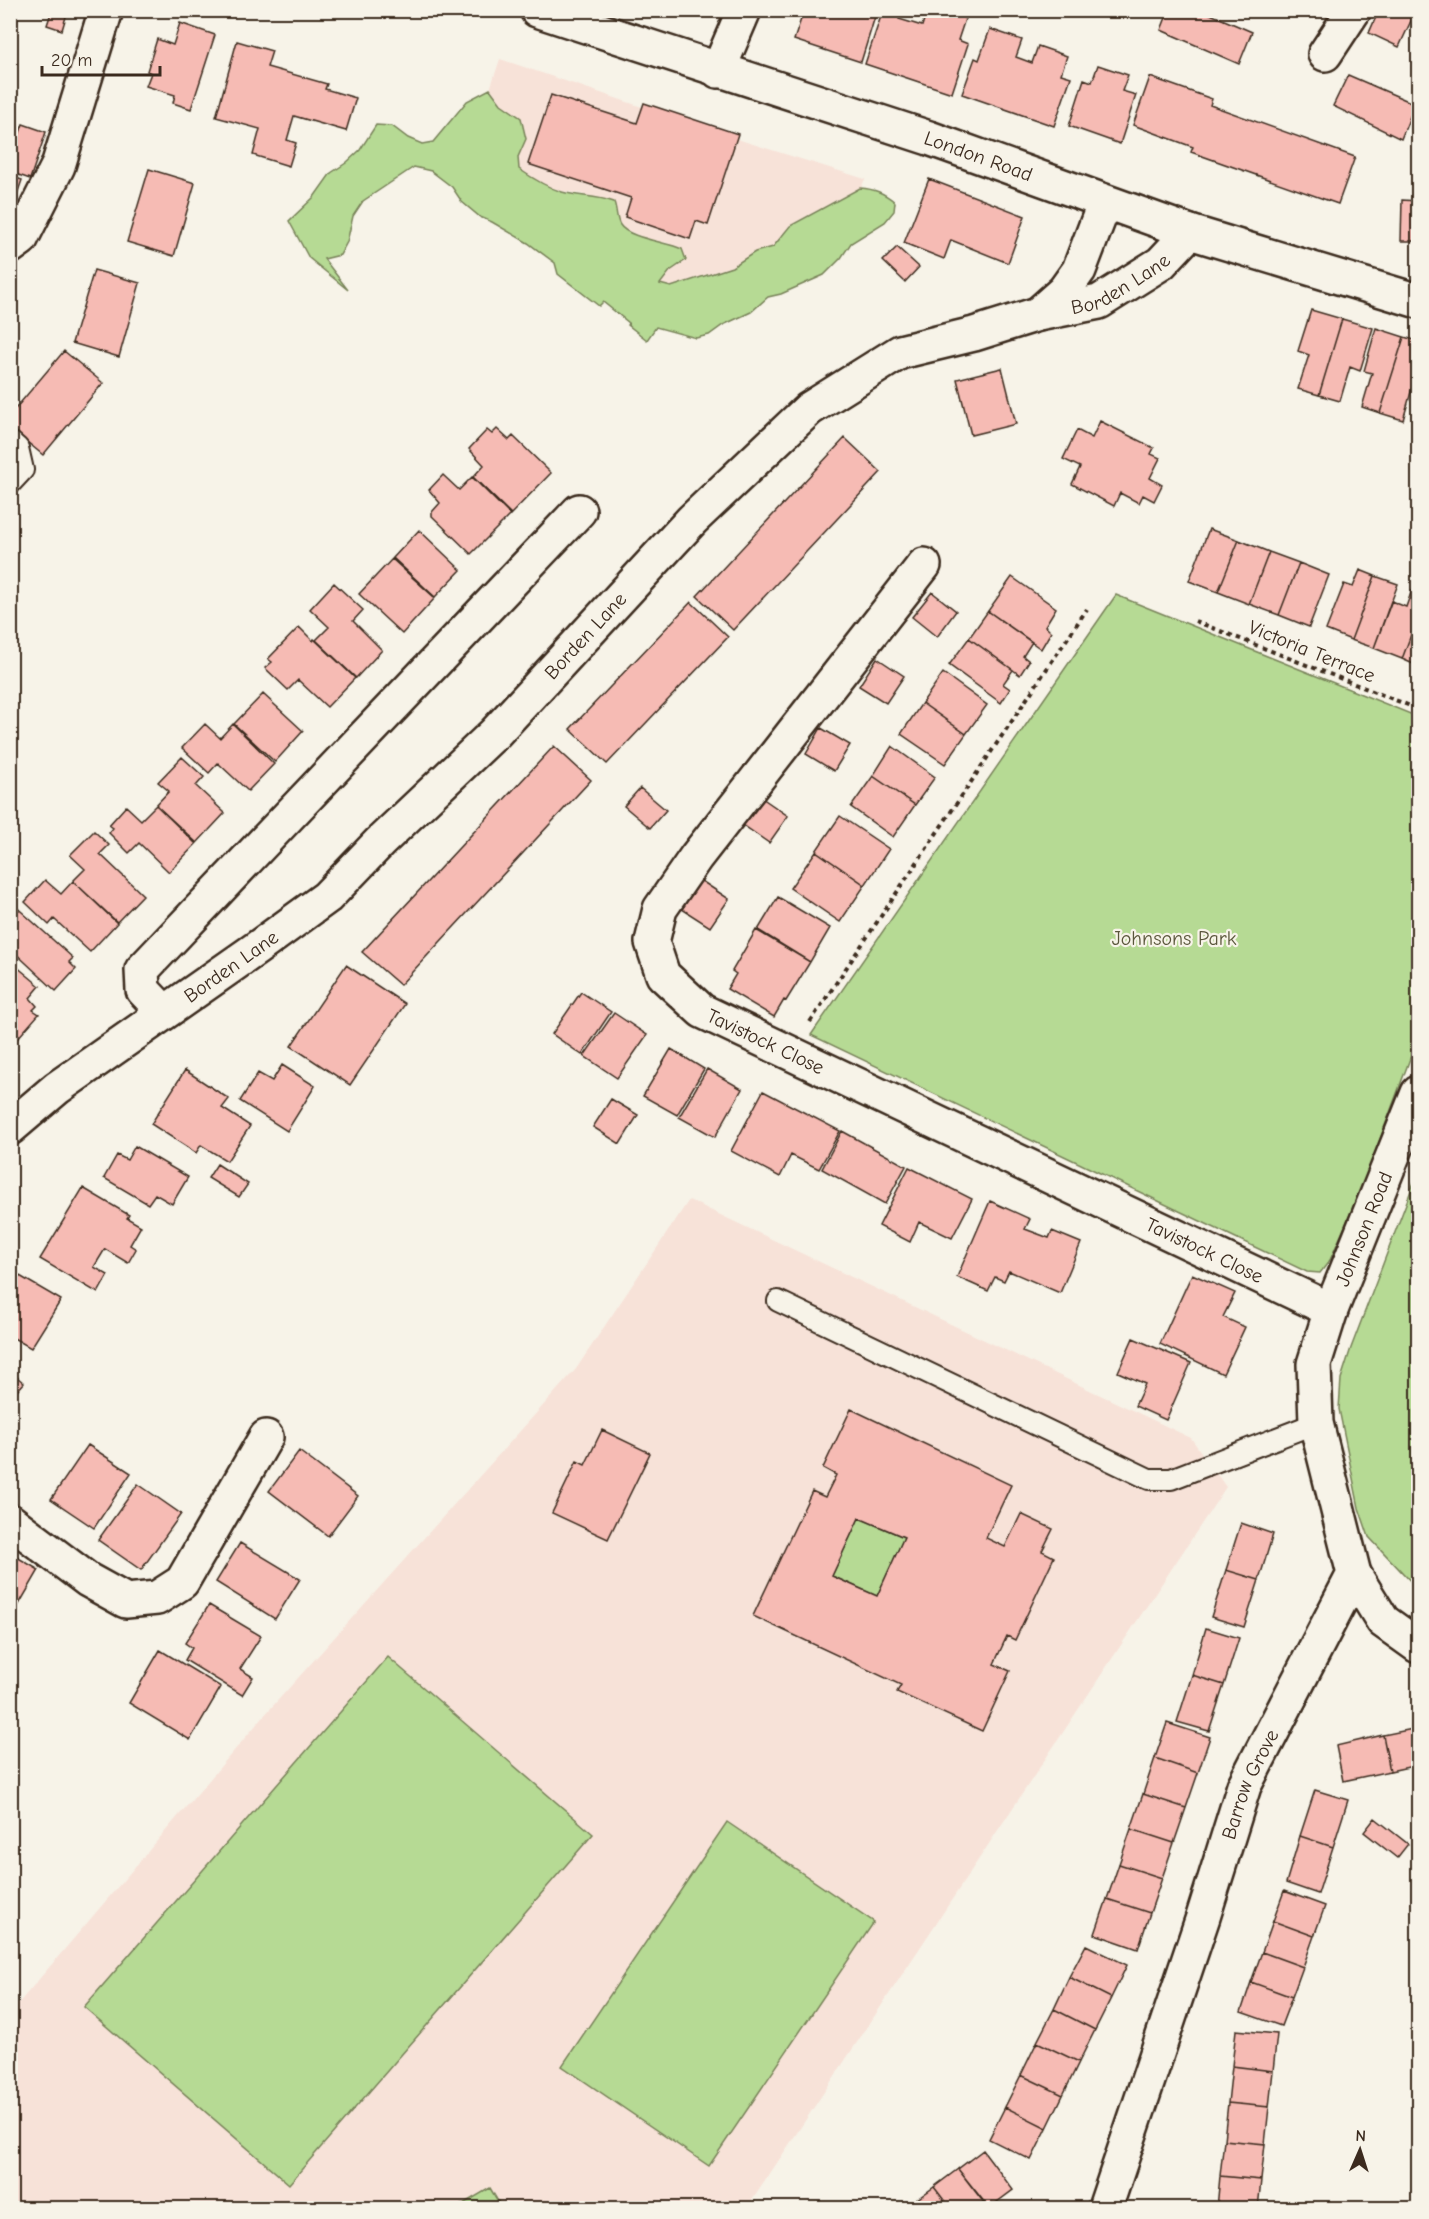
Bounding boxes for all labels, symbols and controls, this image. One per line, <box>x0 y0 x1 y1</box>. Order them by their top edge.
scale bar <box>42 39 160 77</box>
text: 20 m <box>51 50 92 71</box>
street label: London Road <box>921 126 1036 186</box>
street label: Borden Lane <box>1069 249 1175 319</box>
street label: Borden Lane <box>540 588 631 684</box>
street label: Victoria Terrace <box>1245 616 1378 687</box>
street label: Borden Lane <box>180 926 283 1008</box>
park label: Johnsons Park <box>1112 927 1237 950</box>
street label: Tavistock Close <box>703 1004 828 1079</box>
street label: Johnson Road <box>1331 1168 1397 1290</box>
street label: Tavistock Close <box>1142 1213 1267 1288</box>
street label: Barrow Grove <box>1217 1725 1283 1842</box>
north arrow <box>1330 2120 1390 2180</box>
text: N <box>1355 2127 1366 2145</box>

